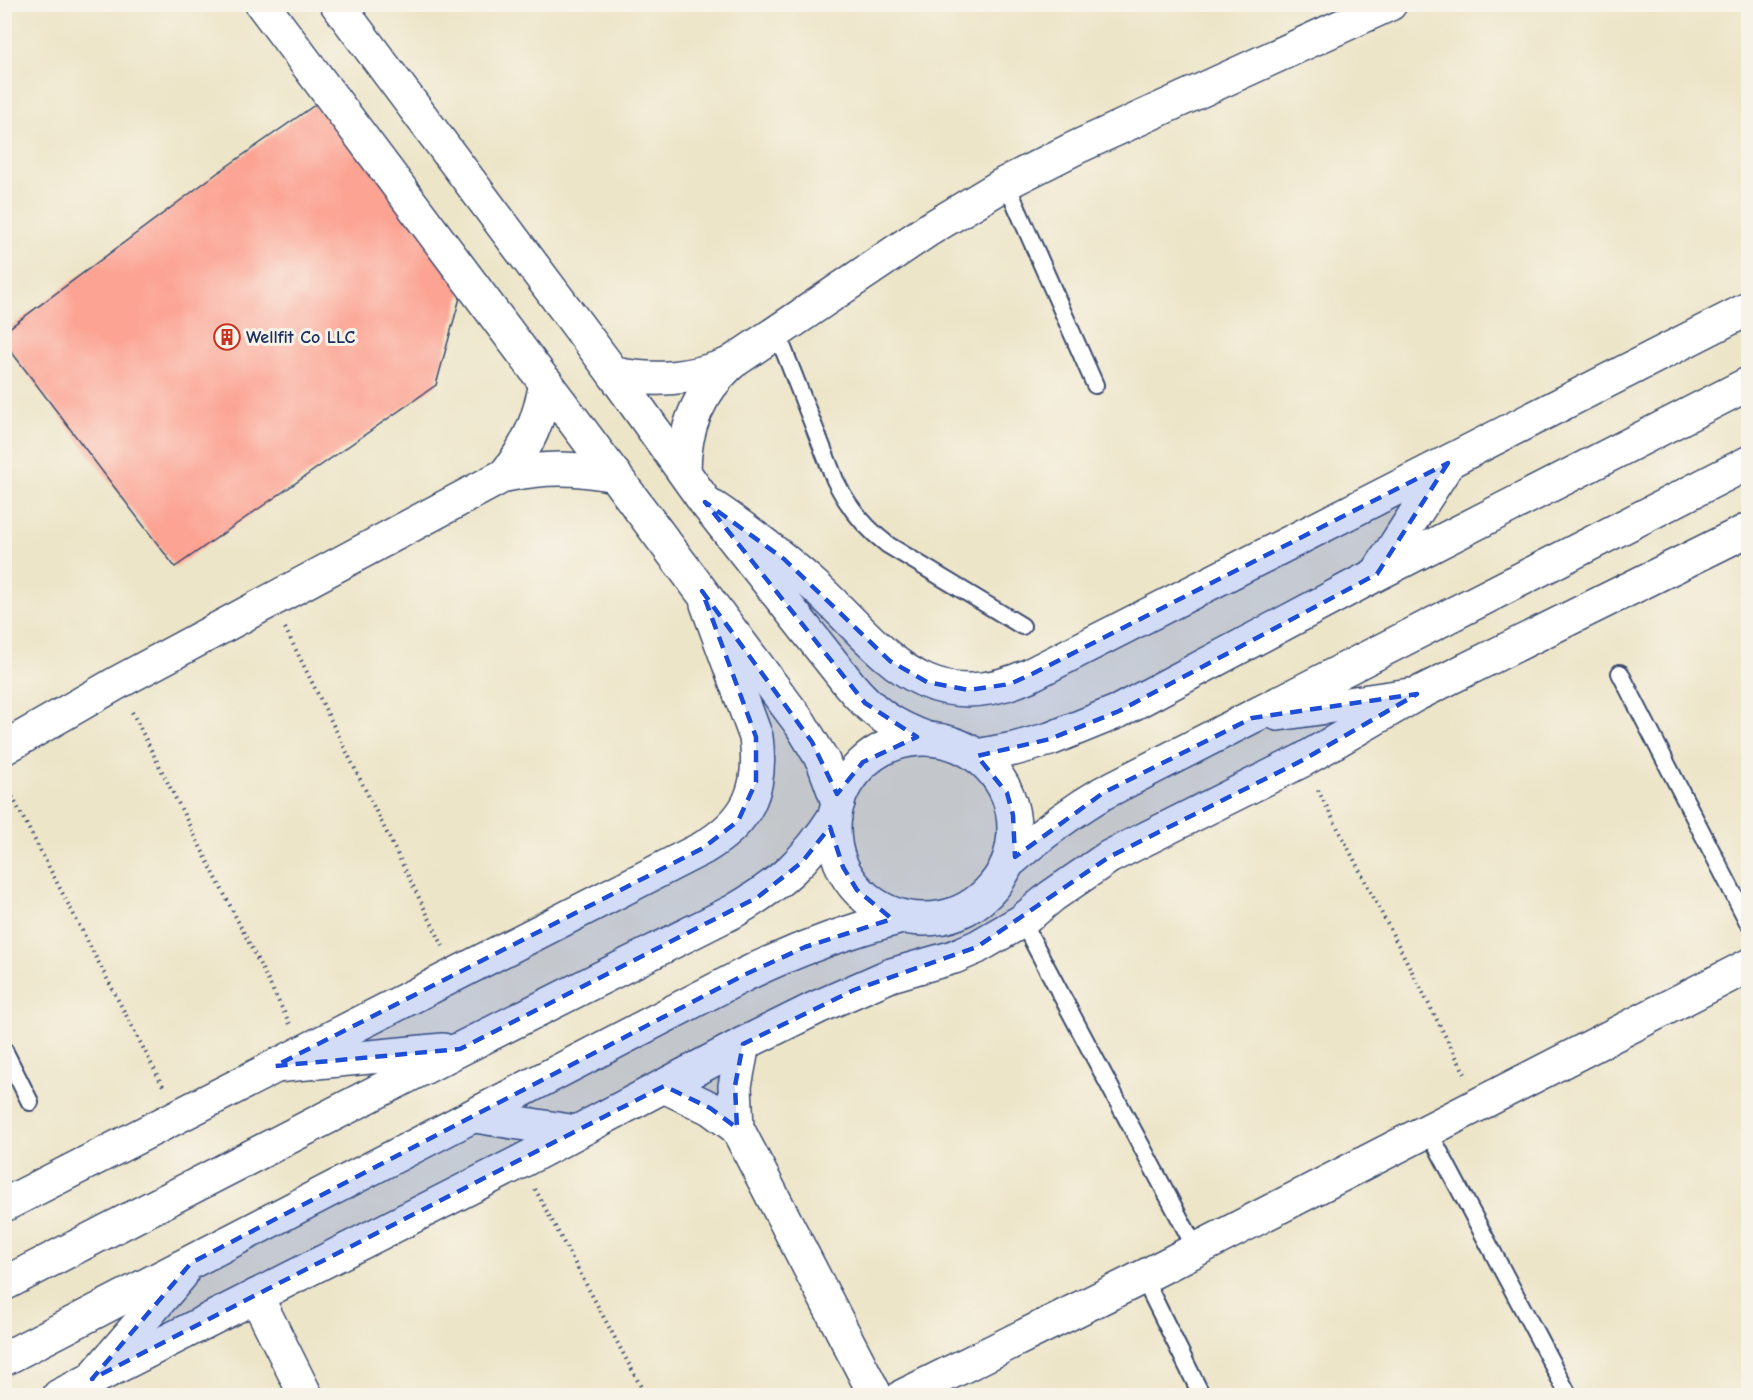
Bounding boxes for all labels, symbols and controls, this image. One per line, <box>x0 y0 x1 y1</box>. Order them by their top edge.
building icon: Wellfit Co LLC <box>212 322 242 352</box>
place label: Wellfit Co LLC <box>246 327 355 348</box>

